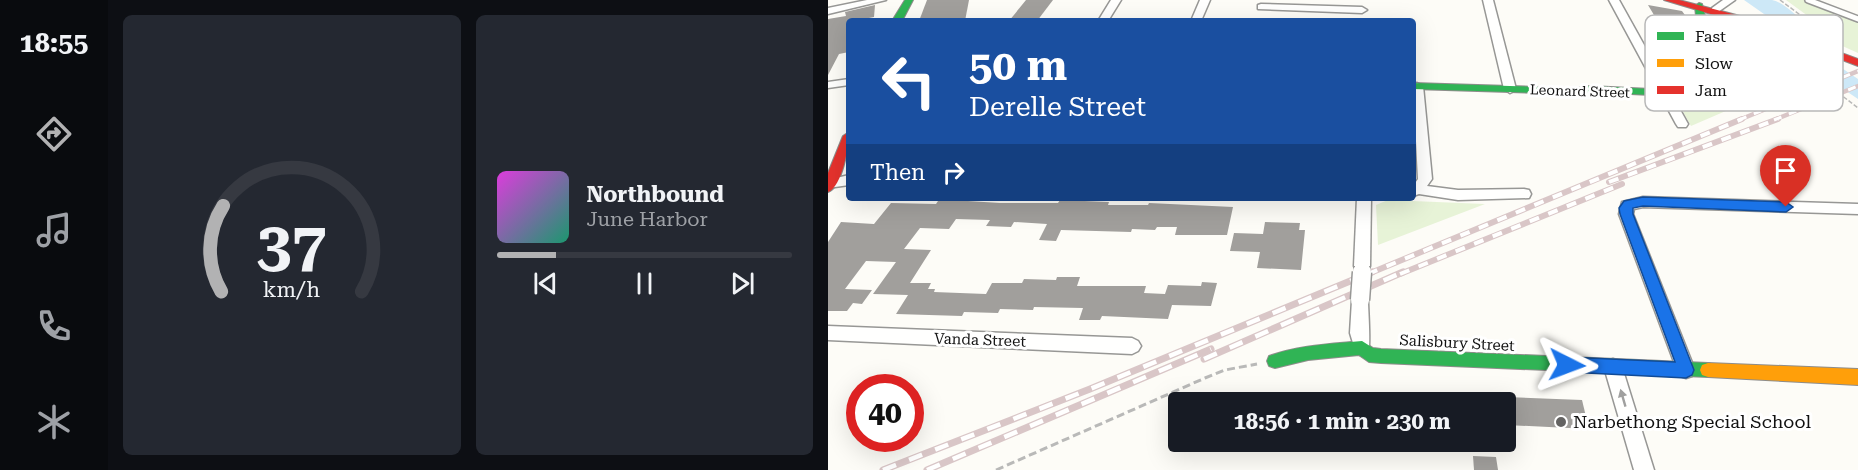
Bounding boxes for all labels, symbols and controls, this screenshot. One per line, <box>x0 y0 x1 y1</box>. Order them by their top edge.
legend <box>1645 15 1843 111</box>
text: 18:55 <box>20 27 88 59</box>
text: Fast <box>1695 27 1726 46</box>
text: 50 m <box>969 41 1067 90</box>
icon: left <box>870 42 948 120</box>
text: Slow <box>1695 54 1733 73</box>
street label: Leonard Street <box>1530 81 1630 101</box>
text: Jam <box>1695 81 1727 100</box>
text: Derelle Street <box>969 91 1146 123</box>
icon: directions <box>33 113 75 155</box>
pin <box>1760 145 1811 207</box>
icon: arrive <box>1769 154 1802 187</box>
icon: right <box>937 156 970 189</box>
text: Then <box>870 160 925 185</box>
text: Northbound <box>587 182 724 207</box>
text: June Harbor <box>587 207 708 231</box>
text: 37 <box>257 208 327 281</box>
icon: music <box>33 209 75 251</box>
icon: previous <box>529 267 562 300</box>
icon: pause <box>628 267 661 300</box>
icon: next <box>726 267 759 300</box>
text: km/h <box>263 277 321 302</box>
icon: phone <box>33 305 75 347</box>
street label: Vanda Street <box>934 329 1027 351</box>
street label: Salisbury Street <box>1399 331 1515 355</box>
position arrow <box>1535 333 1599 397</box>
speed limit sign: 40 <box>846 374 924 452</box>
one-way arrow <box>1618 389 1627 407</box>
icon: climate <box>33 401 75 443</box>
text: 18:56 · 1 min · 230 m <box>1233 409 1451 434</box>
place label: Narbethong Special School <box>1573 411 1811 432</box>
marker: Narbethong Special School <box>1554 415 1568 429</box>

